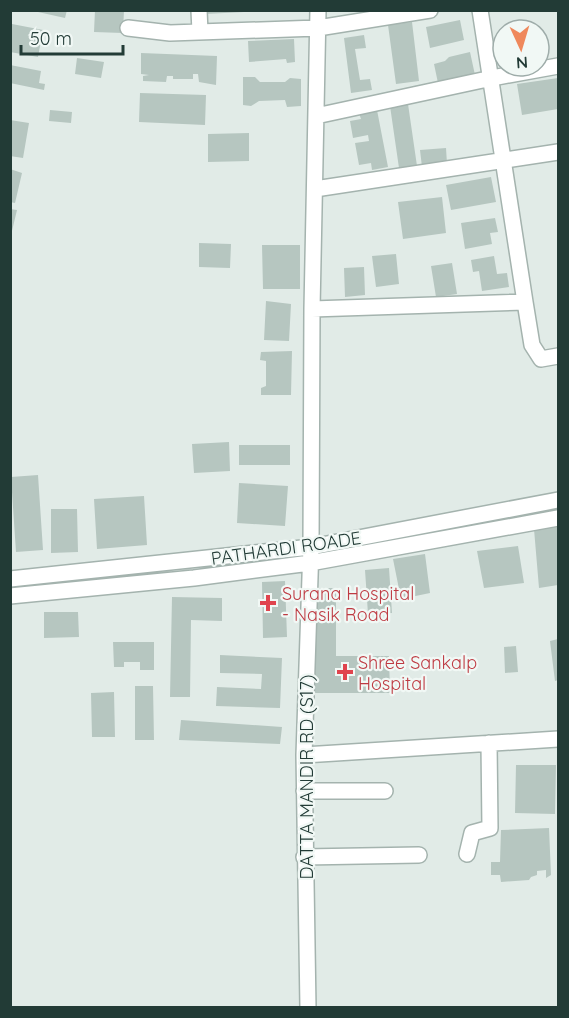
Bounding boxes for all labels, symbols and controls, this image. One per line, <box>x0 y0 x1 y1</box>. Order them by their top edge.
scale bar <box>21 18 123 56</box>
north arrow <box>491 18 551 78</box>
text: 50 m <box>30 27 72 50</box>
text: N <box>515 53 529 73</box>
street label: PATHARDI ROADE <box>210 526 362 570</box>
place label: Surana Hospital - Nasik Road <box>282 582 414 626</box>
marker: Surana Hospital - Nasik Road <box>259 594 277 612</box>
place label: Shree Sankalp Hospital <box>358 651 477 695</box>
marker: Shree Sankalp Hospital <box>336 663 354 681</box>
street label: DATTA MANDIR RD (S17) <box>295 675 318 879</box>

